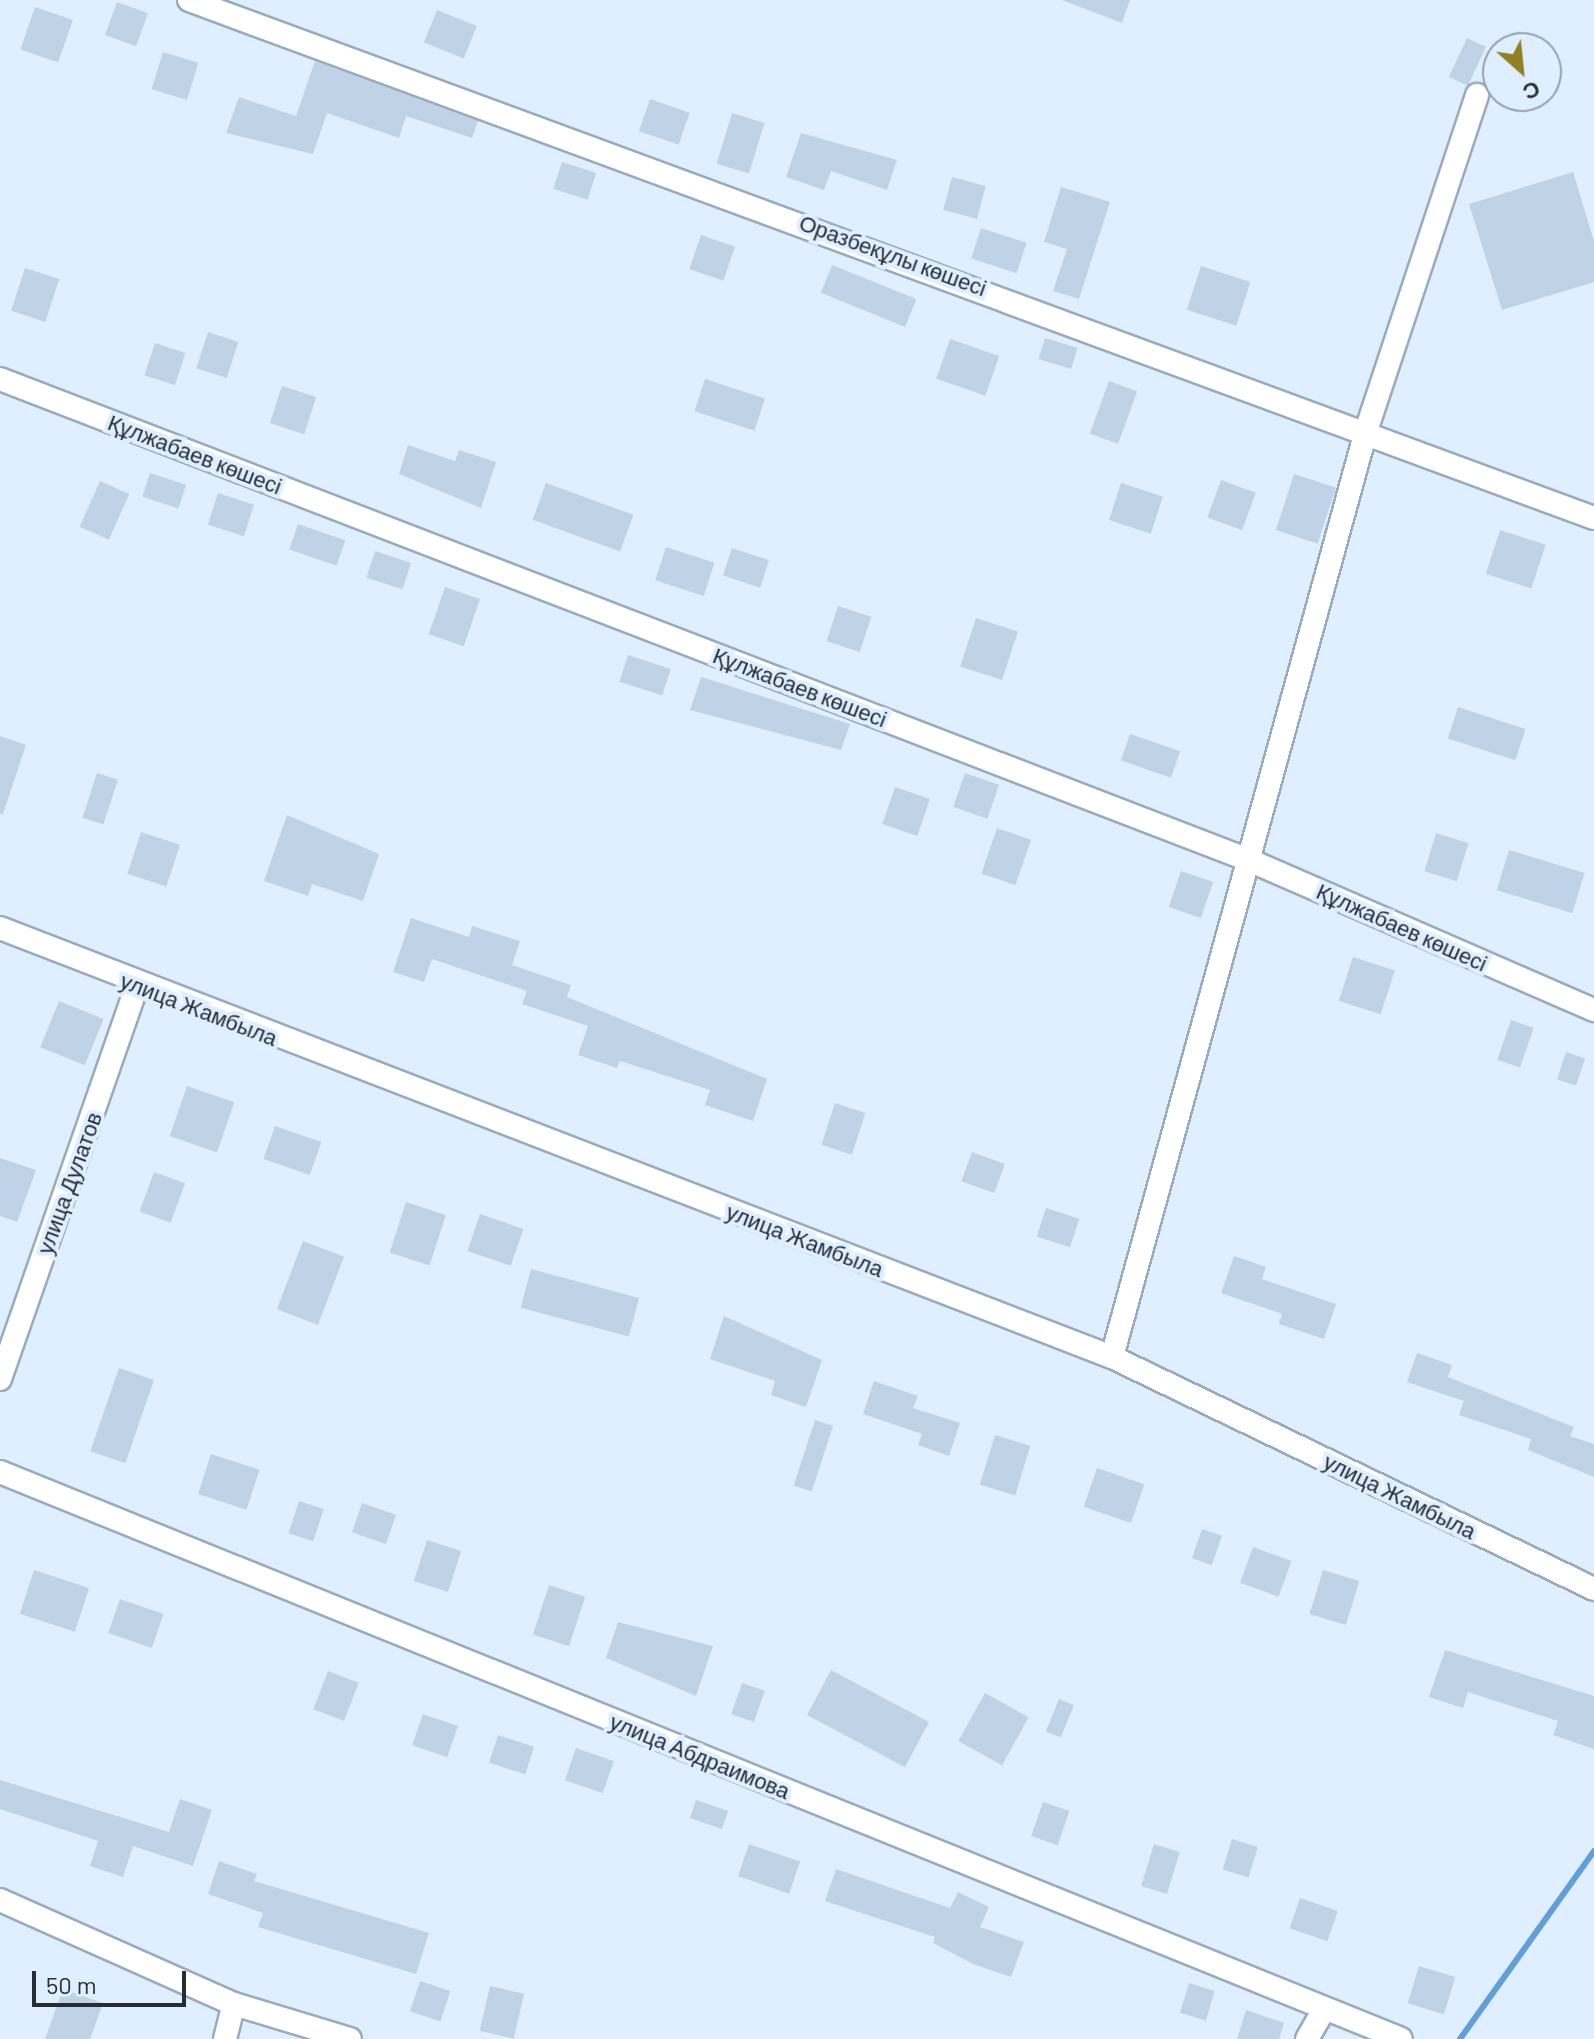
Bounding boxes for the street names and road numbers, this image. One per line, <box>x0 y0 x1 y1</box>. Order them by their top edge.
street label: Оразбекұлы көшесі <box>796 209 990 301</box>
street label: Құлжабаев көшесі <box>104 409 286 499</box>
street label: Құлжабаев көшесі <box>709 642 891 732</box>
street label: Құлжабаев көшесі <box>1313 878 1491 976</box>
street label: улица Жамбыла <box>117 967 281 1051</box>
street label: улица Дулатов <box>31 1108 107 1258</box>
street label: улица Жамбыла <box>723 1198 887 1282</box>
street label: улица Жамбыла <box>1320 1448 1480 1544</box>
street label: улица Абдраимова <box>606 1708 794 1804</box>

